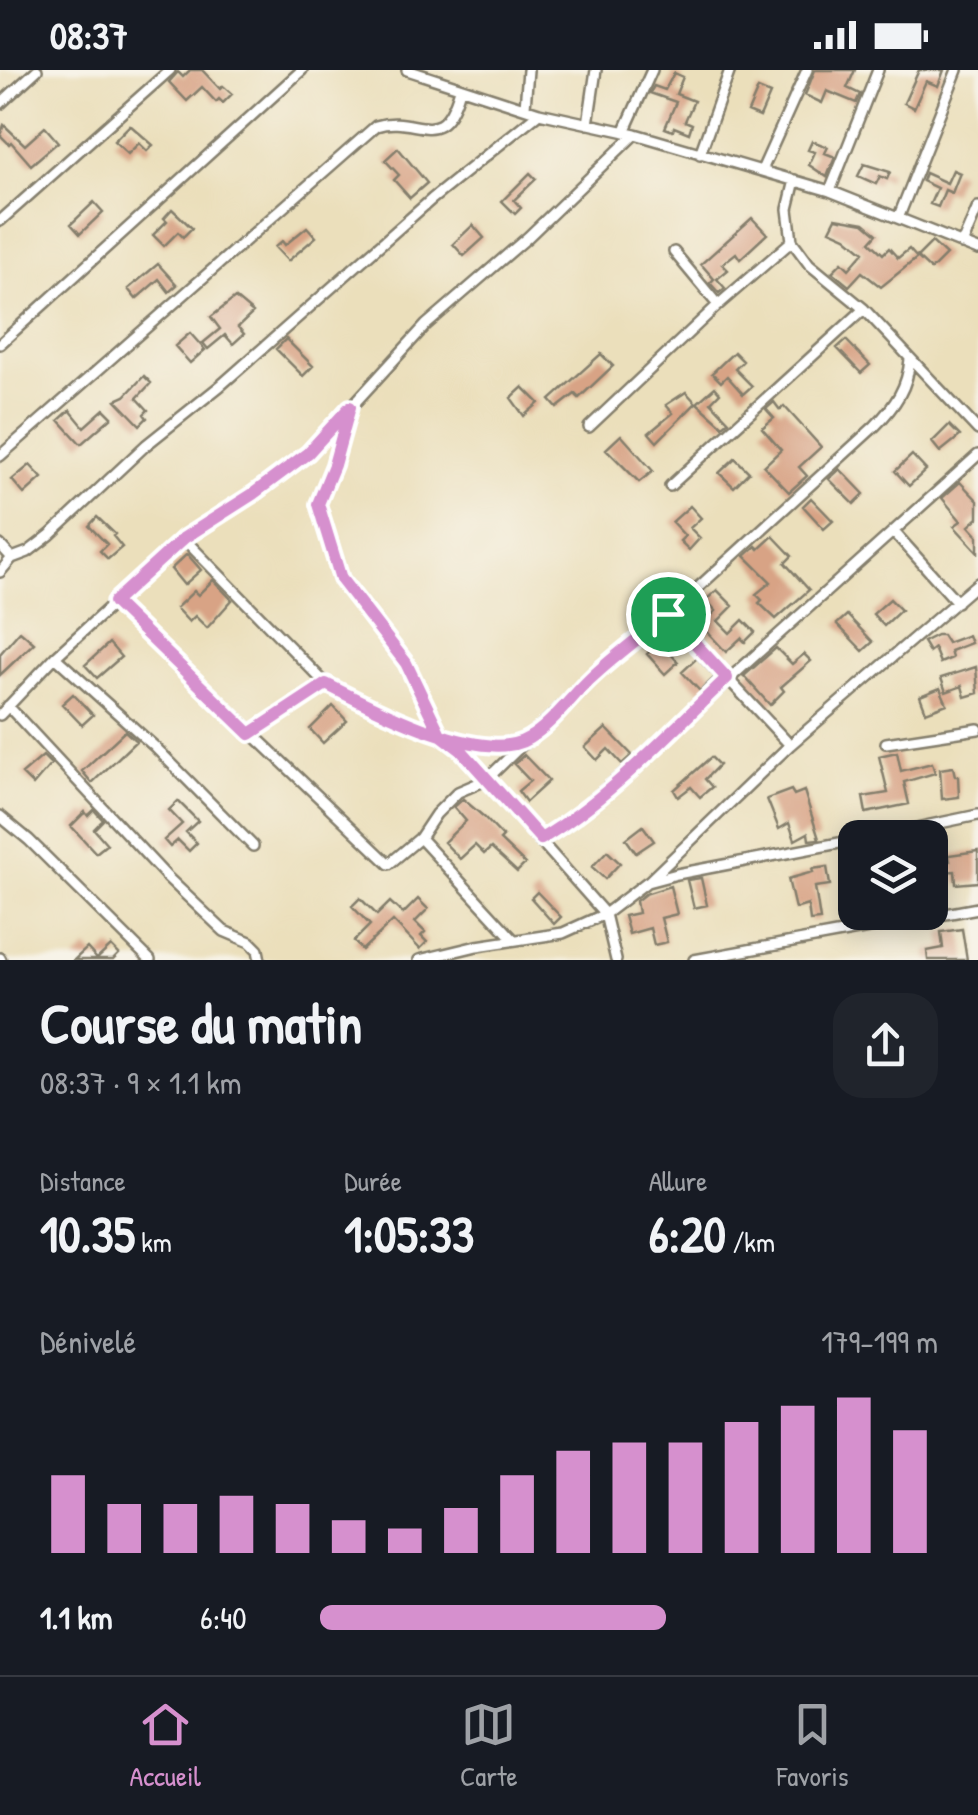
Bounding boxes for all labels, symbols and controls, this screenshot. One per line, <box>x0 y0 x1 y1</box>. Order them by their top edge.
text: 08:37 <box>50 9 128 61</box>
pin <box>626 572 711 657</box>
icon: arrive <box>641 587 696 642</box>
map controls <box>838 820 948 930</box>
button: layers <box>838 820 948 930</box>
text: Course du matin <box>40 986 362 1060</box>
button: share <box>833 993 938 1098</box>
text: 08:37 · 9 × 1.1 km <box>40 1061 242 1104</box>
text: Distance <box>40 1162 126 1200</box>
text: Durée <box>344 1162 402 1200</box>
text: Allure <box>649 1162 708 1200</box>
text: 10.35 <box>40 1200 135 1268</box>
text: 1:05:33 <box>344 1200 474 1268</box>
text: 6:20 <box>649 1200 726 1268</box>
text: km <box>135 1223 172 1261</box>
text: /km <box>726 1223 775 1261</box>
text: Dénivelé <box>40 1320 136 1363</box>
text: 179–199 m <box>821 1320 938 1363</box>
text: 1.1 km <box>40 1596 112 1639</box>
text: 6:40 <box>200 1596 247 1639</box>
tab: Accueil <box>129 1697 201 1795</box>
tab: Carte <box>460 1697 518 1795</box>
tab: Favoris <box>777 1697 849 1795</box>

